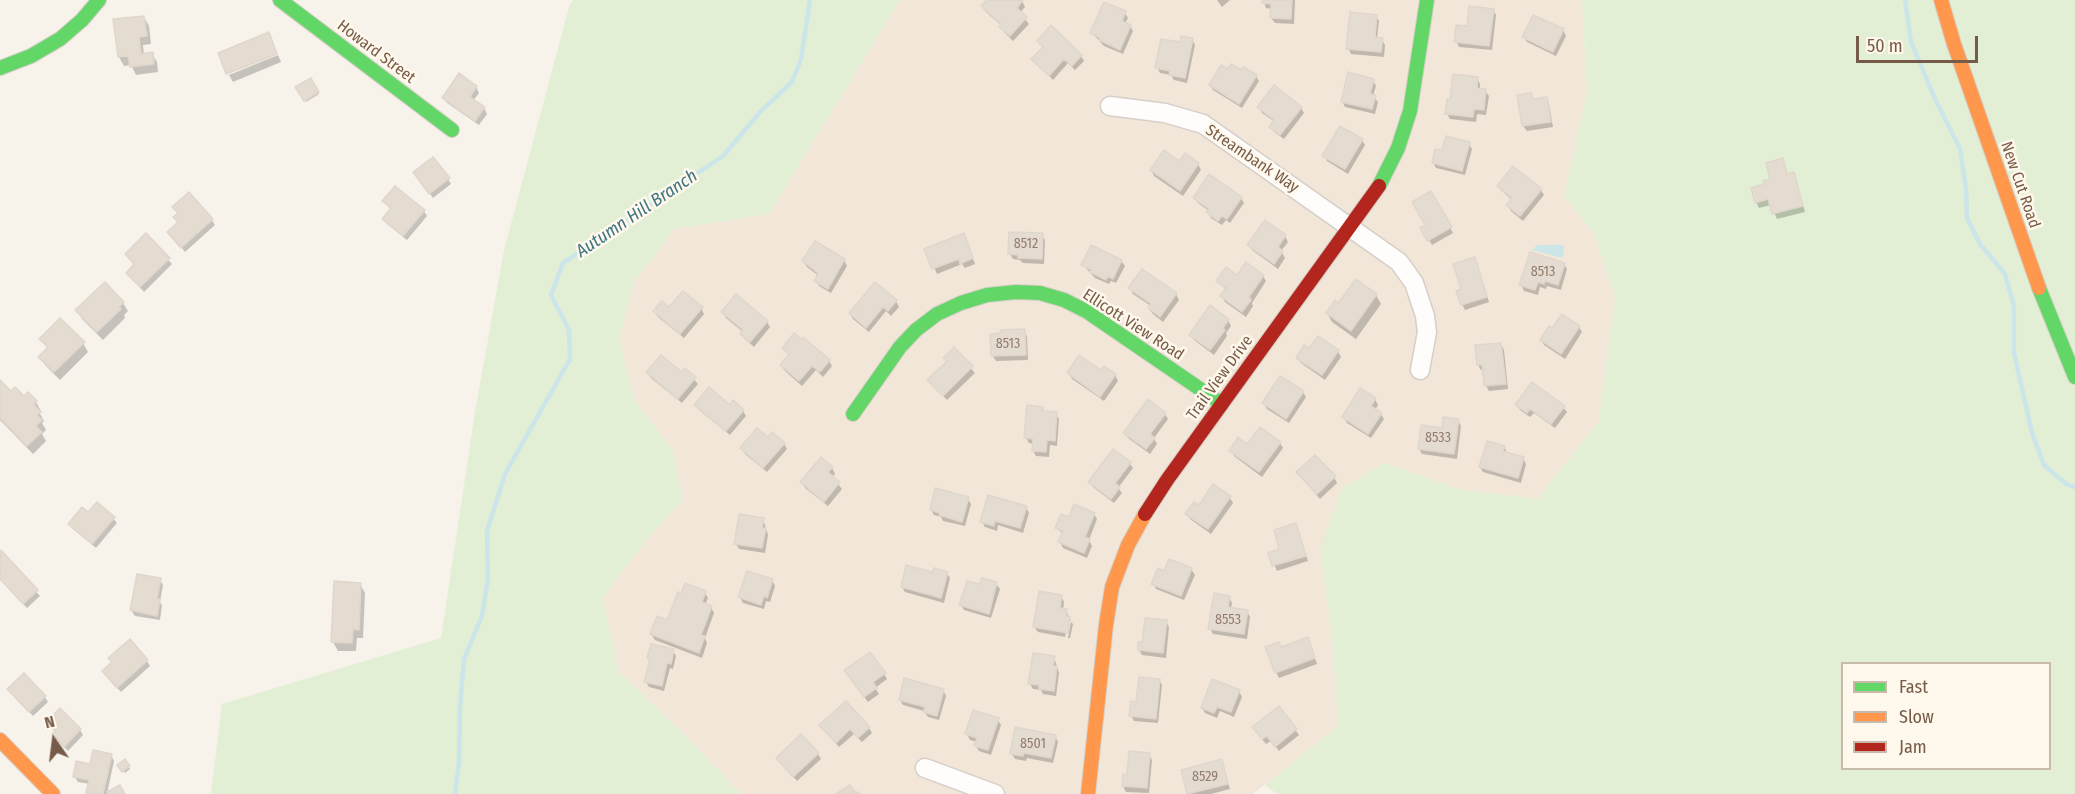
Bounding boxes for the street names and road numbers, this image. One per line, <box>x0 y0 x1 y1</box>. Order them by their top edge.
street label: Howard Street <box>333 16 419 88</box>
street label: Streambank Way <box>1202 121 1302 197</box>
street label: New Cut Road <box>1996 139 2044 231</box>
street label: Ellicott View Road <box>1079 285 1187 365</box>
street label: Trail View Drive <box>1183 332 1257 424</box>

